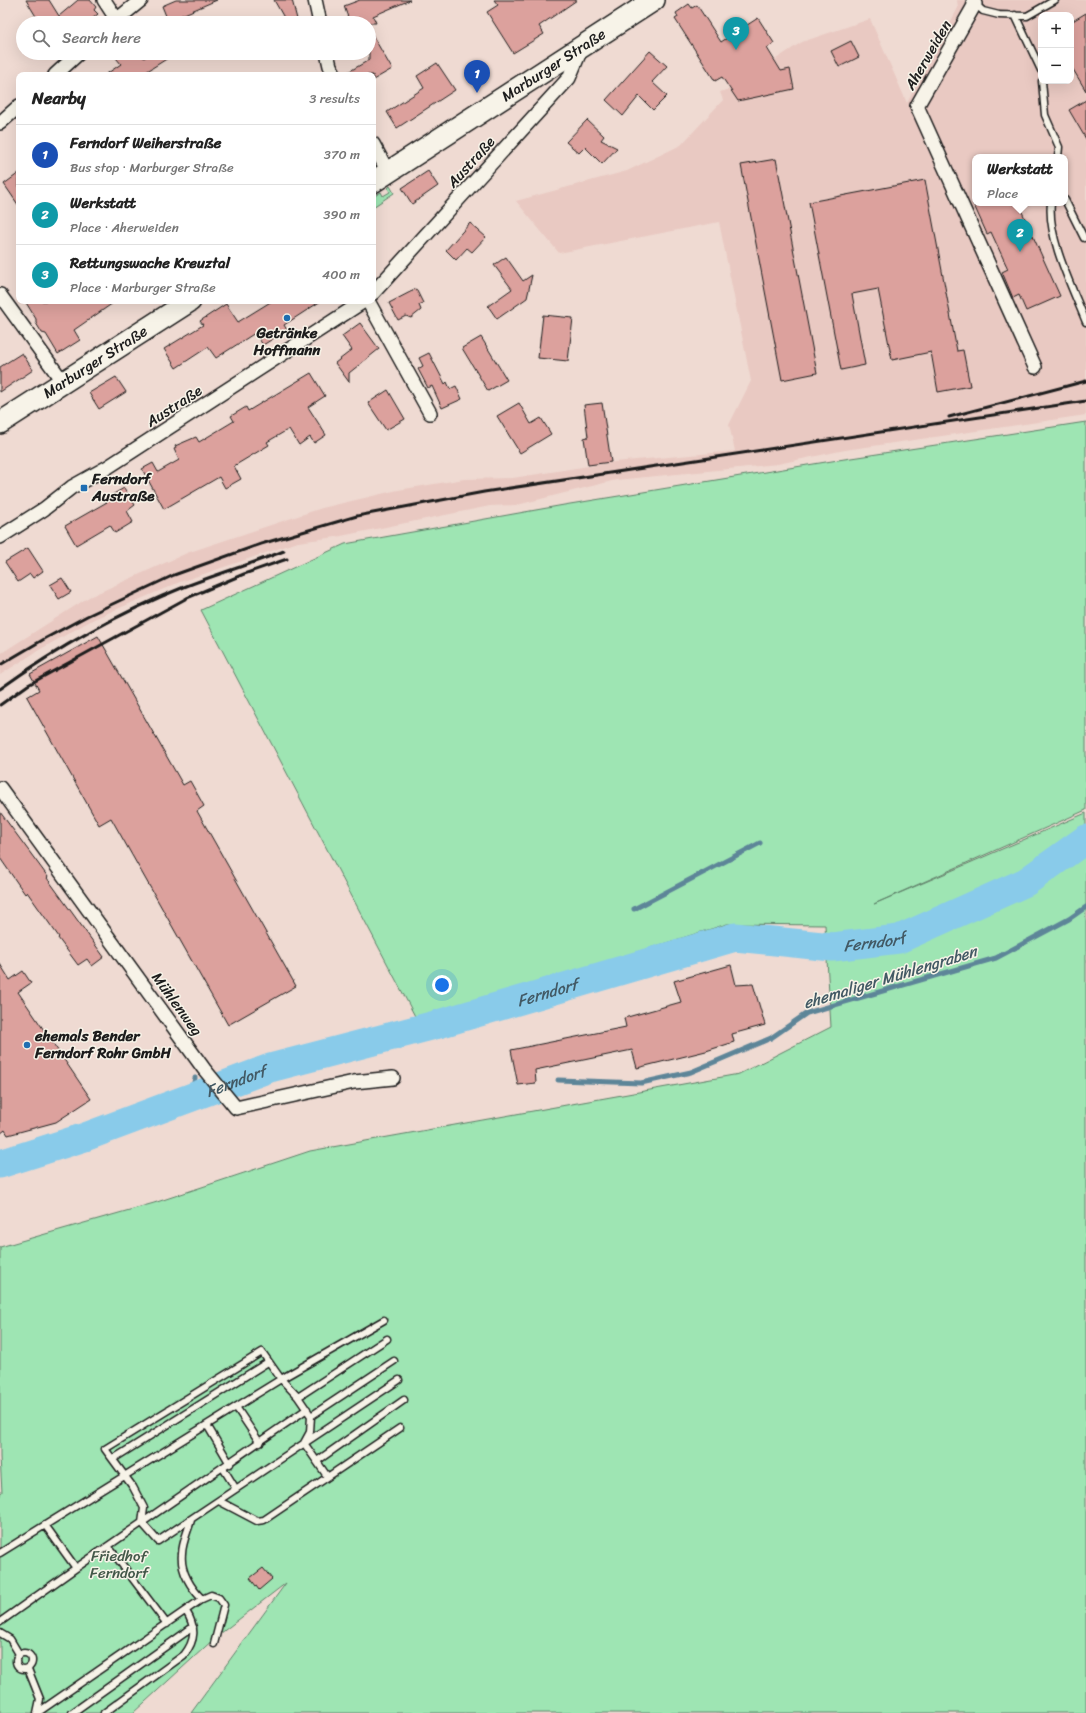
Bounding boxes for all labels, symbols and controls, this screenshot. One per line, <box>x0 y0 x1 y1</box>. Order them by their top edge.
map controls <box>1038 12 1074 84</box>
button: + <box>1038 12 1074 48</box>
street label: Aherweiden <box>897 15 959 96</box>
search box <box>16 16 376 60</box>
pin: 3 <box>723 17 749 50</box>
street label: Marburger Straße <box>496 21 611 109</box>
text: Search here <box>62 25 141 51</box>
icon: search <box>30 27 52 49</box>
button: − <box>1038 48 1074 84</box>
pin: 1 <box>464 60 490 93</box>
text: Nearby <box>32 83 86 113</box>
text: 3 results <box>309 87 360 110</box>
text: Ferndorf Weiherstraße <box>70 130 222 156</box>
street label: Austraße <box>440 130 502 195</box>
text: 1 <box>42 143 48 166</box>
text: 370 m <box>324 143 360 166</box>
popup <box>972 154 1068 206</box>
text: Bus stop · Marburger Straße <box>70 156 234 179</box>
text: Werkstatt <box>987 156 1053 182</box>
text: Place <box>987 182 1018 205</box>
text: Werkstatt <box>70 190 136 216</box>
text: 2 <box>41 203 49 226</box>
text: 390 m <box>323 203 360 226</box>
text: Place · Aherweiden <box>70 216 179 239</box>
pin: 2 <box>1007 219 1033 252</box>
text: Rettungswache Kreuztal <box>70 250 230 276</box>
text: 3 <box>41 263 49 286</box>
text: 400 m <box>322 263 360 286</box>
text: Place · Marburger Straße <box>70 276 216 299</box>
marker: Getränke Hoffmann <box>282 313 292 323</box>
street label: Marburger Straße <box>37 318 153 405</box>
place label: Getränke Hoffmann <box>253 320 321 363</box>
street label: Austraße <box>140 378 207 434</box>
place label: Ferndorf Austraße <box>91 466 155 509</box>
marker: Ferndorf Austraße <box>79 483 89 493</box>
water label: Ferndorf <box>842 921 915 960</box>
water label: ehemaliger Mühlengraben <box>800 936 983 1017</box>
street label: Mühlenweg <box>145 966 209 1042</box>
water label: Ferndorf <box>513 968 586 1015</box>
your location <box>432 975 452 995</box>
place label: ehemals Bender Ferndorf Rohr GmbH <box>34 1023 172 1066</box>
marker: ehemals Bender Ferndorf Rohr GmbH <box>22 1040 32 1050</box>
water label: Ferndorf <box>201 1055 275 1105</box>
park label: Friedhof Ferndorf <box>90 1543 150 1586</box>

